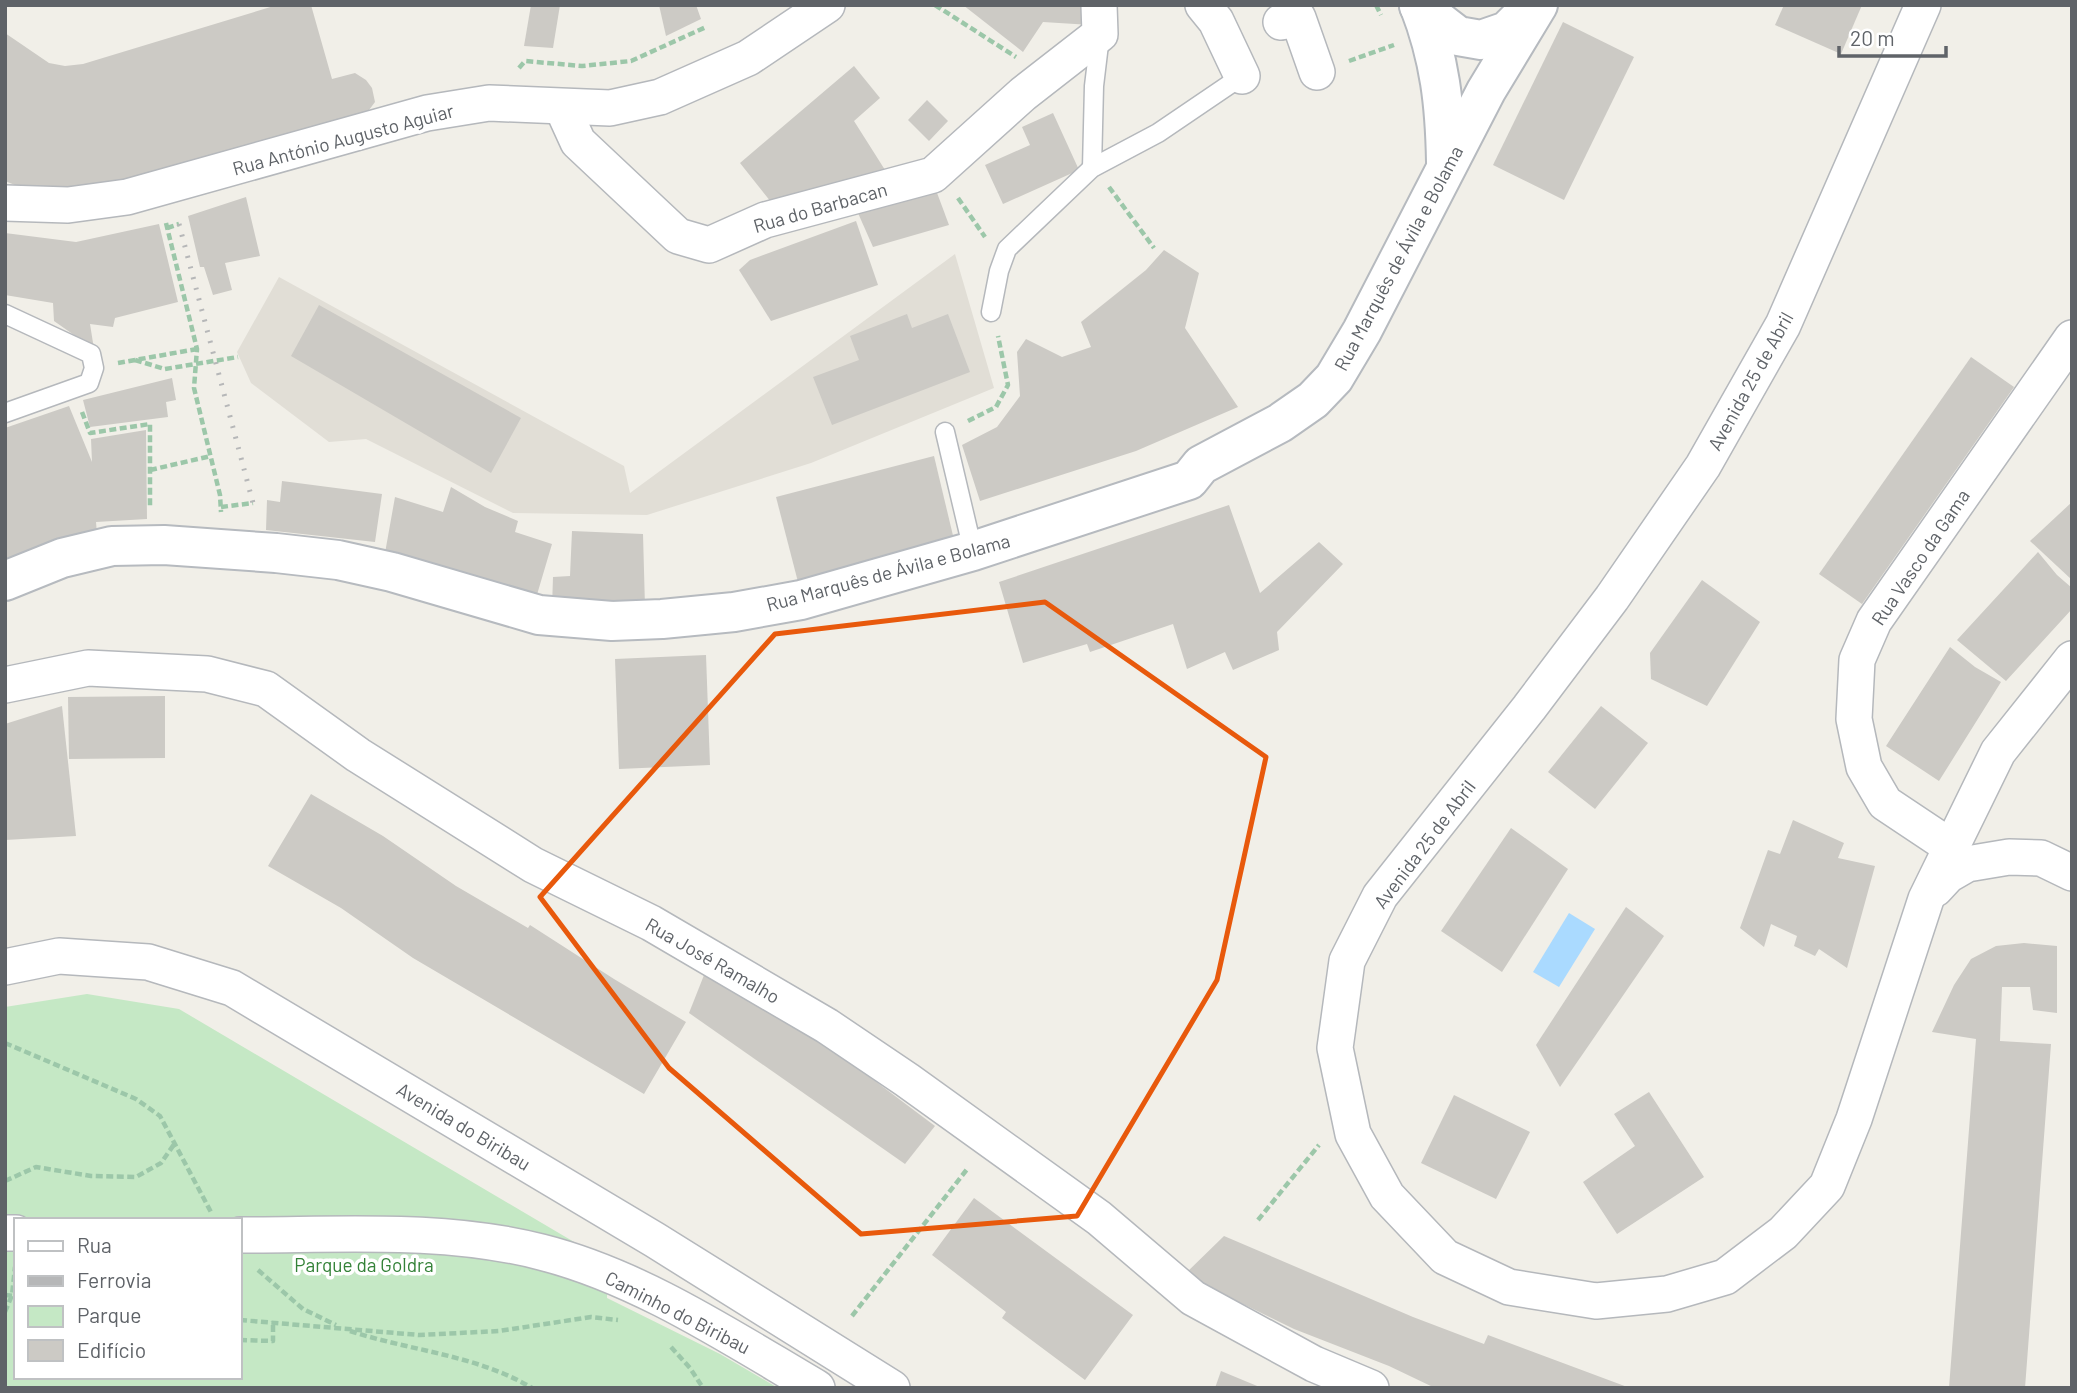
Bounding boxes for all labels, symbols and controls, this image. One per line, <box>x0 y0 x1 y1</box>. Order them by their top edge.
scale bar <box>1839 14 1946 58</box>
text: 20 m <box>1850 25 1895 50</box>
street label: Rua António Augusto Aguiar <box>230 98 456 180</box>
street label: Rua Marquês de Ávila e Bolama <box>1329 142 1467 374</box>
street label: Rua do Barbacan <box>750 177 890 237</box>
street label: Avenida 25 de Abril <box>1702 308 1798 454</box>
street label: Rua Vasco da Gama <box>1866 485 1974 629</box>
street label: Rua Marquês de Ávila e Bolama <box>763 528 1013 616</box>
street label: Avenida 25 de Abril <box>1368 775 1480 913</box>
street label: Rua José Ramalho <box>642 912 784 1008</box>
street label: Avenida do Biribau <box>393 1077 535 1175</box>
legend <box>14 1218 242 1379</box>
text: Rua <box>77 1232 112 1257</box>
park label: Parque da Goldra <box>294 1253 434 1276</box>
street label: Caminho do Biribau <box>602 1266 754 1358</box>
text: Ferrovia <box>77 1267 152 1292</box>
text: Parque <box>77 1302 142 1327</box>
text: Edifício <box>77 1337 146 1362</box>

